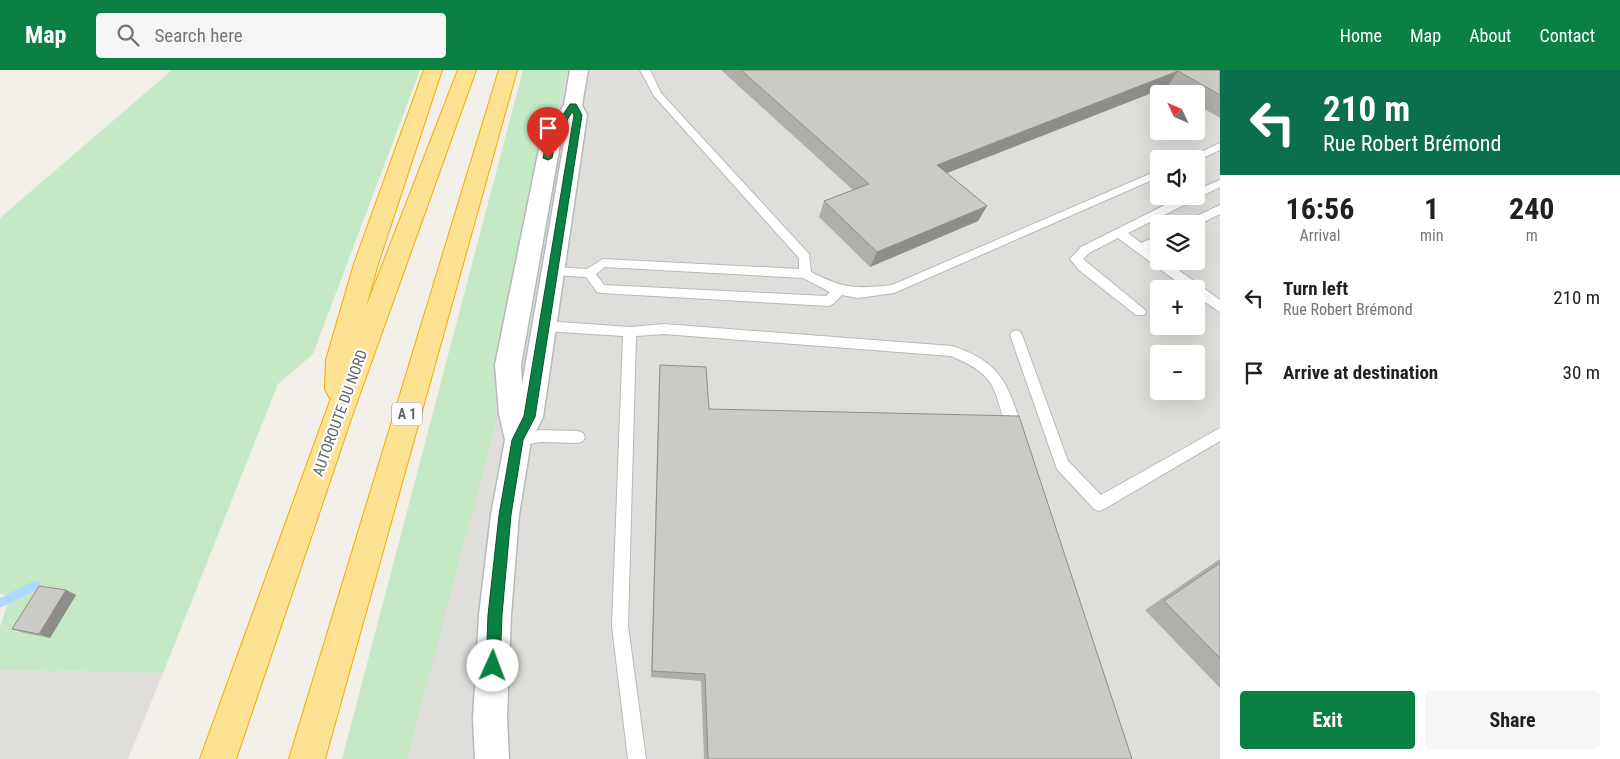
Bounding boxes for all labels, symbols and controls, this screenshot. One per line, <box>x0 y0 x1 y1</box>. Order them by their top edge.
search box <box>96 13 446 58</box>
text: Map <box>25 21 66 49</box>
icon: search <box>114 21 142 49</box>
text: Search here <box>154 24 243 47</box>
text: Home <box>1340 25 1382 46</box>
text: Map <box>1410 25 1441 46</box>
text: About <box>1469 25 1511 46</box>
text: Contact <box>1539 25 1595 46</box>
north arrow <box>1150 85 1205 140</box>
map controls <box>1150 85 1205 400</box>
text: 210 m <box>1323 89 1410 130</box>
icon: left <box>1240 90 1305 155</box>
pin <box>527 107 569 158</box>
icon: arrive <box>534 114 562 142</box>
text: Rue Robert Brémond <box>1323 131 1501 156</box>
button: sound <box>1150 150 1205 205</box>
text: 16:56 <box>1286 191 1354 226</box>
text: 1 <box>1424 191 1439 226</box>
text: 240 <box>1509 191 1554 226</box>
button: layers <box>1150 215 1205 270</box>
text: Arrival <box>1300 226 1340 245</box>
text: min <box>1420 226 1443 245</box>
text: m <box>1526 226 1538 245</box>
text: Turn left <box>1283 277 1348 300</box>
button: + <box>1150 280 1205 335</box>
icon: left <box>1240 284 1268 312</box>
text: 210 m <box>1553 286 1600 309</box>
text: Rue Robert Brémond <box>1283 300 1413 319</box>
button: − <box>1150 345 1205 400</box>
street label: AUTOROUTE DU NORD <box>309 347 371 479</box>
icon: arrive <box>1240 359 1268 387</box>
text: Arrive at destination <box>1283 361 1438 384</box>
text: 30 m <box>1563 361 1600 384</box>
road number: A 1 <box>392 402 422 426</box>
position arrow <box>466 639 518 691</box>
button: Exit <box>1240 691 1415 749</box>
button: Share <box>1425 691 1600 749</box>

